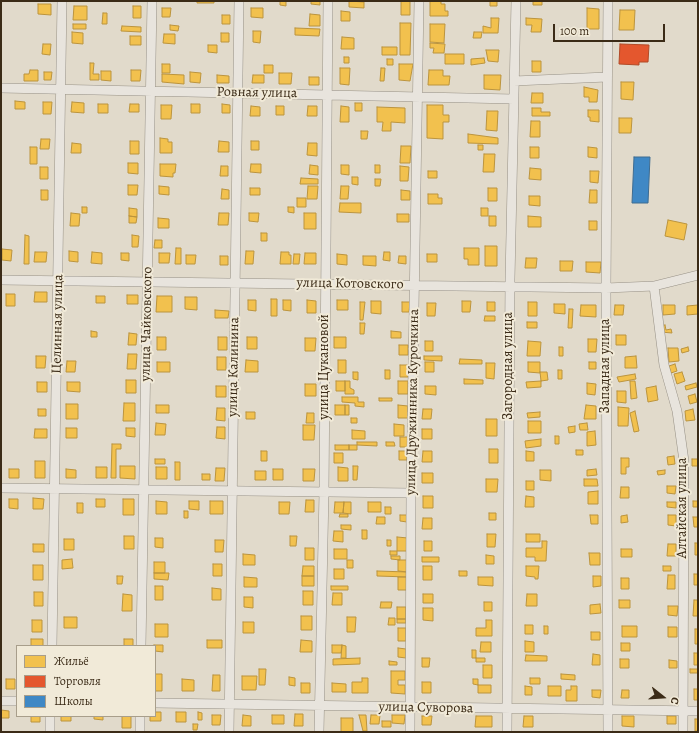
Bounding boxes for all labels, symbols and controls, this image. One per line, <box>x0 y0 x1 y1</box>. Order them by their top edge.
scale bar <box>555 16 667 42</box>
text: 100 m <box>560 23 589 39</box>
street label: Ровная улица <box>217 84 297 102</box>
street label: улица Чайковского <box>138 266 156 382</box>
street label: Целинная улица <box>49 274 67 374</box>
street label: улица Котовского <box>296 275 404 293</box>
street label: улица Дружинника Курочкина <box>403 309 423 495</box>
street label: Загородная улица <box>501 312 517 420</box>
street label: улица Цукановой <box>317 314 333 420</box>
street label: улица Калинина <box>225 317 243 417</box>
street label: Западная улица <box>598 318 614 414</box>
street label: Алтайская улица <box>675 458 691 558</box>
legend <box>16 645 156 717</box>
text: Жильё <box>54 653 89 669</box>
text: Торговля <box>54 673 101 689</box>
north arrow <box>643 677 683 717</box>
text: Школы <box>54 693 93 709</box>
text: С <box>667 695 683 706</box>
street label: улица Суворова <box>378 699 474 717</box>

